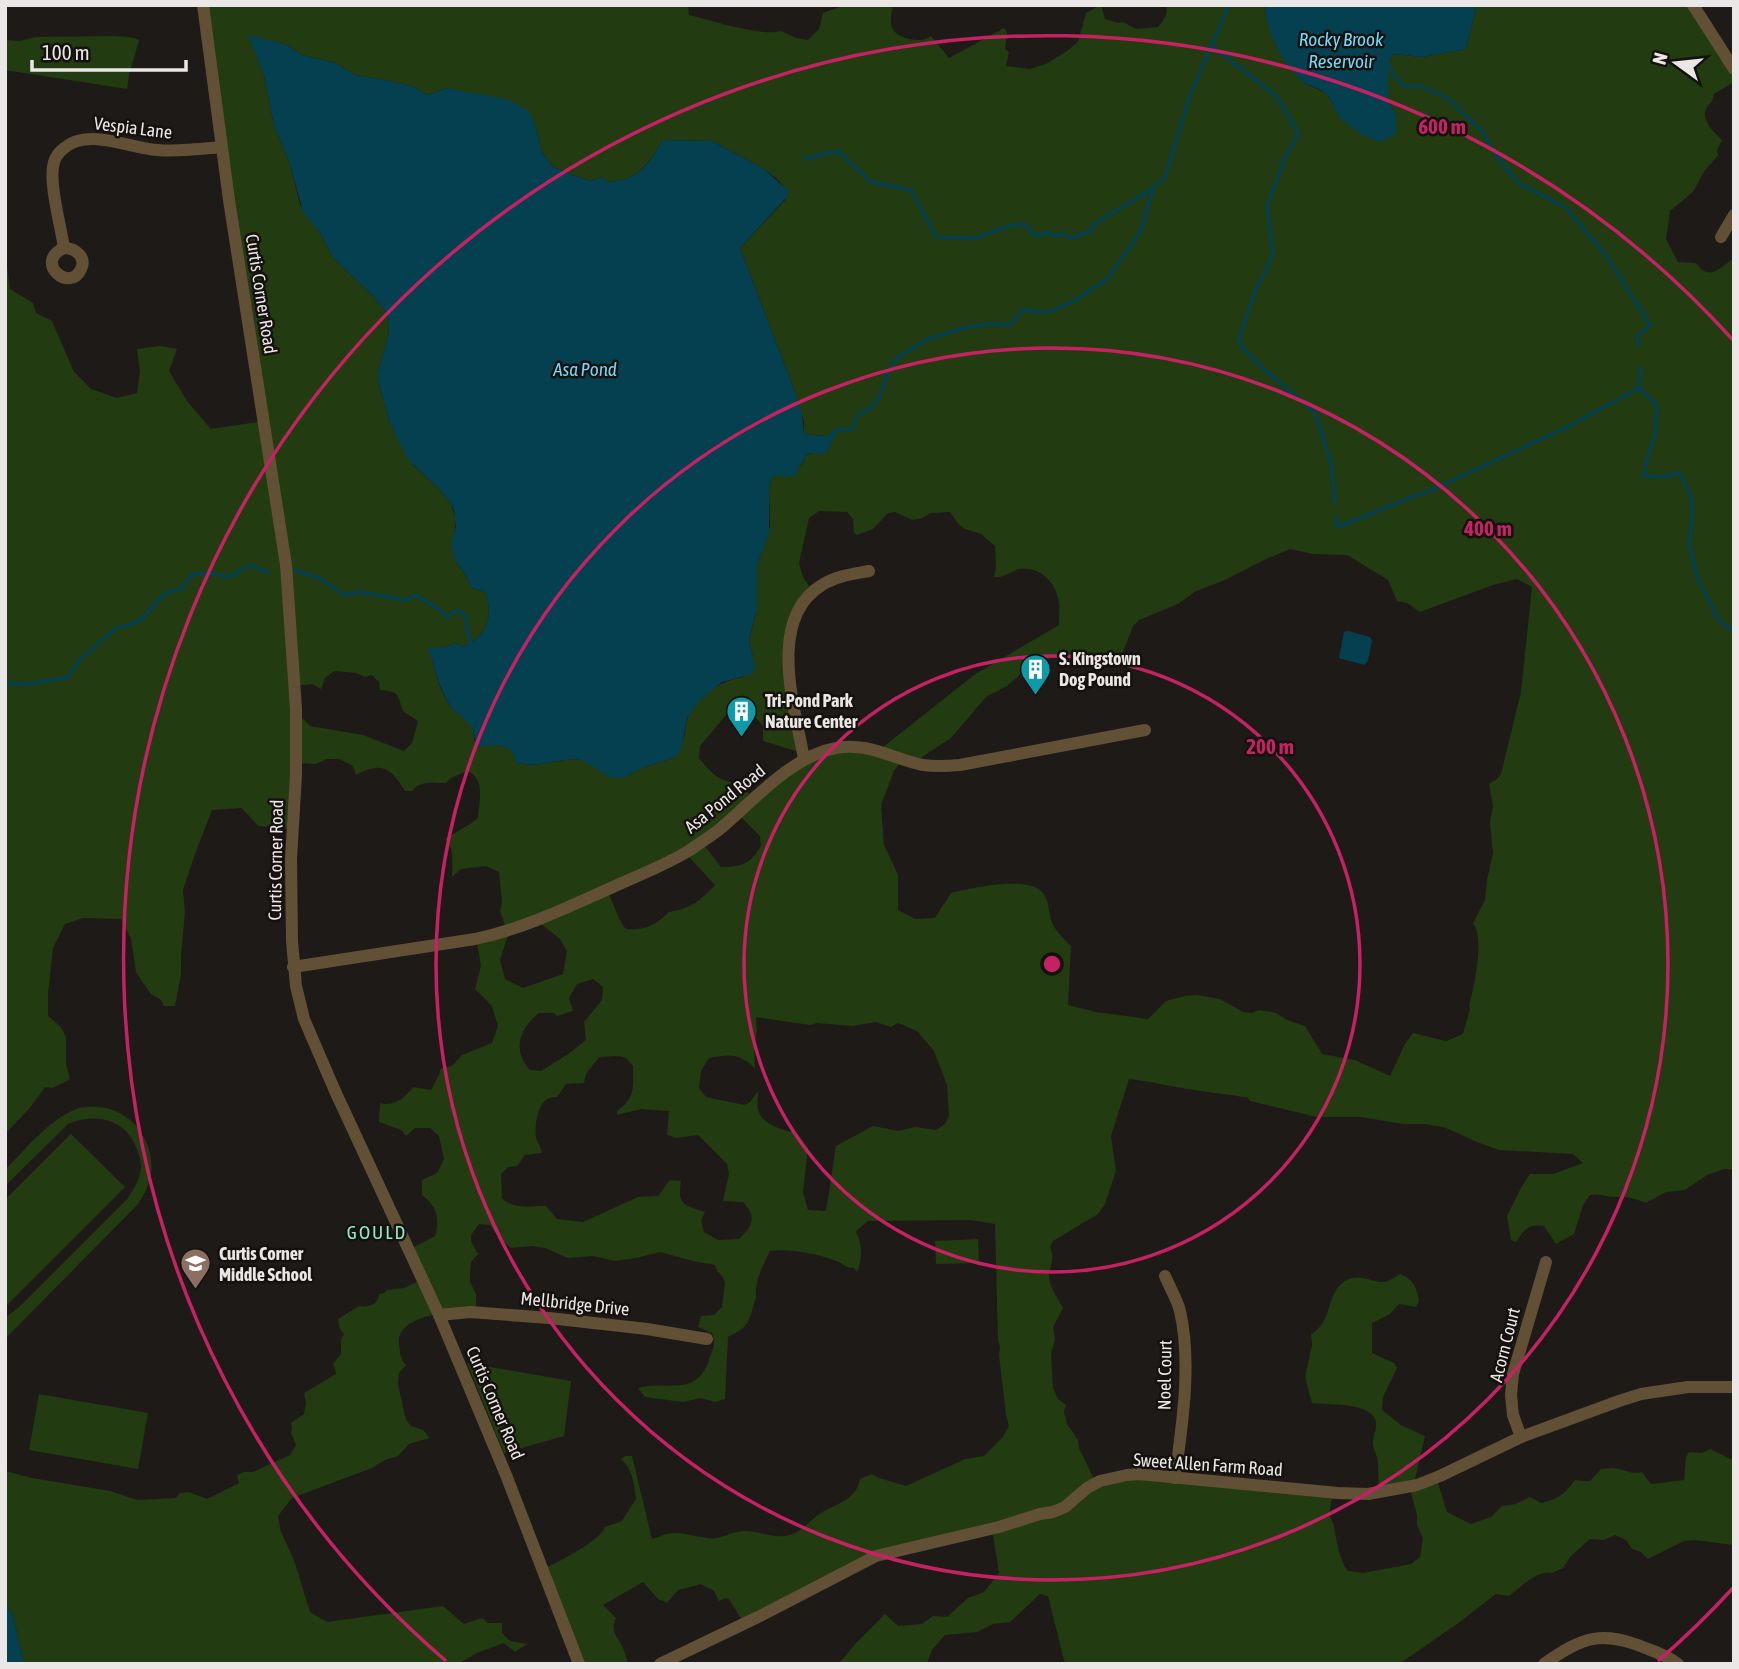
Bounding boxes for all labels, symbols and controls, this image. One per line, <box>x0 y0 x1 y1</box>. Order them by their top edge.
scale bar <box>32 28 186 72</box>
water label: Rocky Brook Reservoir <box>1299 28 1384 72</box>
north arrow <box>1641 28 1711 98</box>
text: 100 m <box>42 40 90 64</box>
text: N <box>1648 50 1672 67</box>
street label: Vespia Lane <box>93 112 173 143</box>
text: 600 m <box>1418 114 1466 138</box>
street label: Curtis Corner Road <box>242 233 281 355</box>
water label: Asa Pond <box>552 358 617 380</box>
text: 400 m <box>1463 516 1512 540</box>
place label: S. Kingstown Dog Pound <box>1059 648 1141 690</box>
building icon: S. Kingstown Dog Pound <box>1019 652 1053 696</box>
place label: Tri-Pond Park Nature Center <box>765 690 858 732</box>
building icon: Tri-Pond Park Nature Center <box>725 694 759 738</box>
text: 200 m <box>1246 734 1294 758</box>
street label: Asa Pond Road <box>680 760 769 837</box>
street label: Curtis Corner Road <box>264 799 287 921</box>
centre of rings <box>1040 952 1064 976</box>
district label: GOULD <box>347 1221 407 1243</box>
place label: Curtis Corner Middle School <box>219 1243 312 1285</box>
school or university icon: Curtis Corner Middle School <box>179 1247 213 1291</box>
street label: Mellbridge Drive <box>520 1287 630 1320</box>
street label: Acorn Court <box>1485 1305 1524 1384</box>
street label: Noel Court <box>1153 1340 1176 1410</box>
street label: Curtis Corner Road <box>462 1343 529 1463</box>
street label: Sweet Allen Farm Road <box>1133 1449 1283 1480</box>

